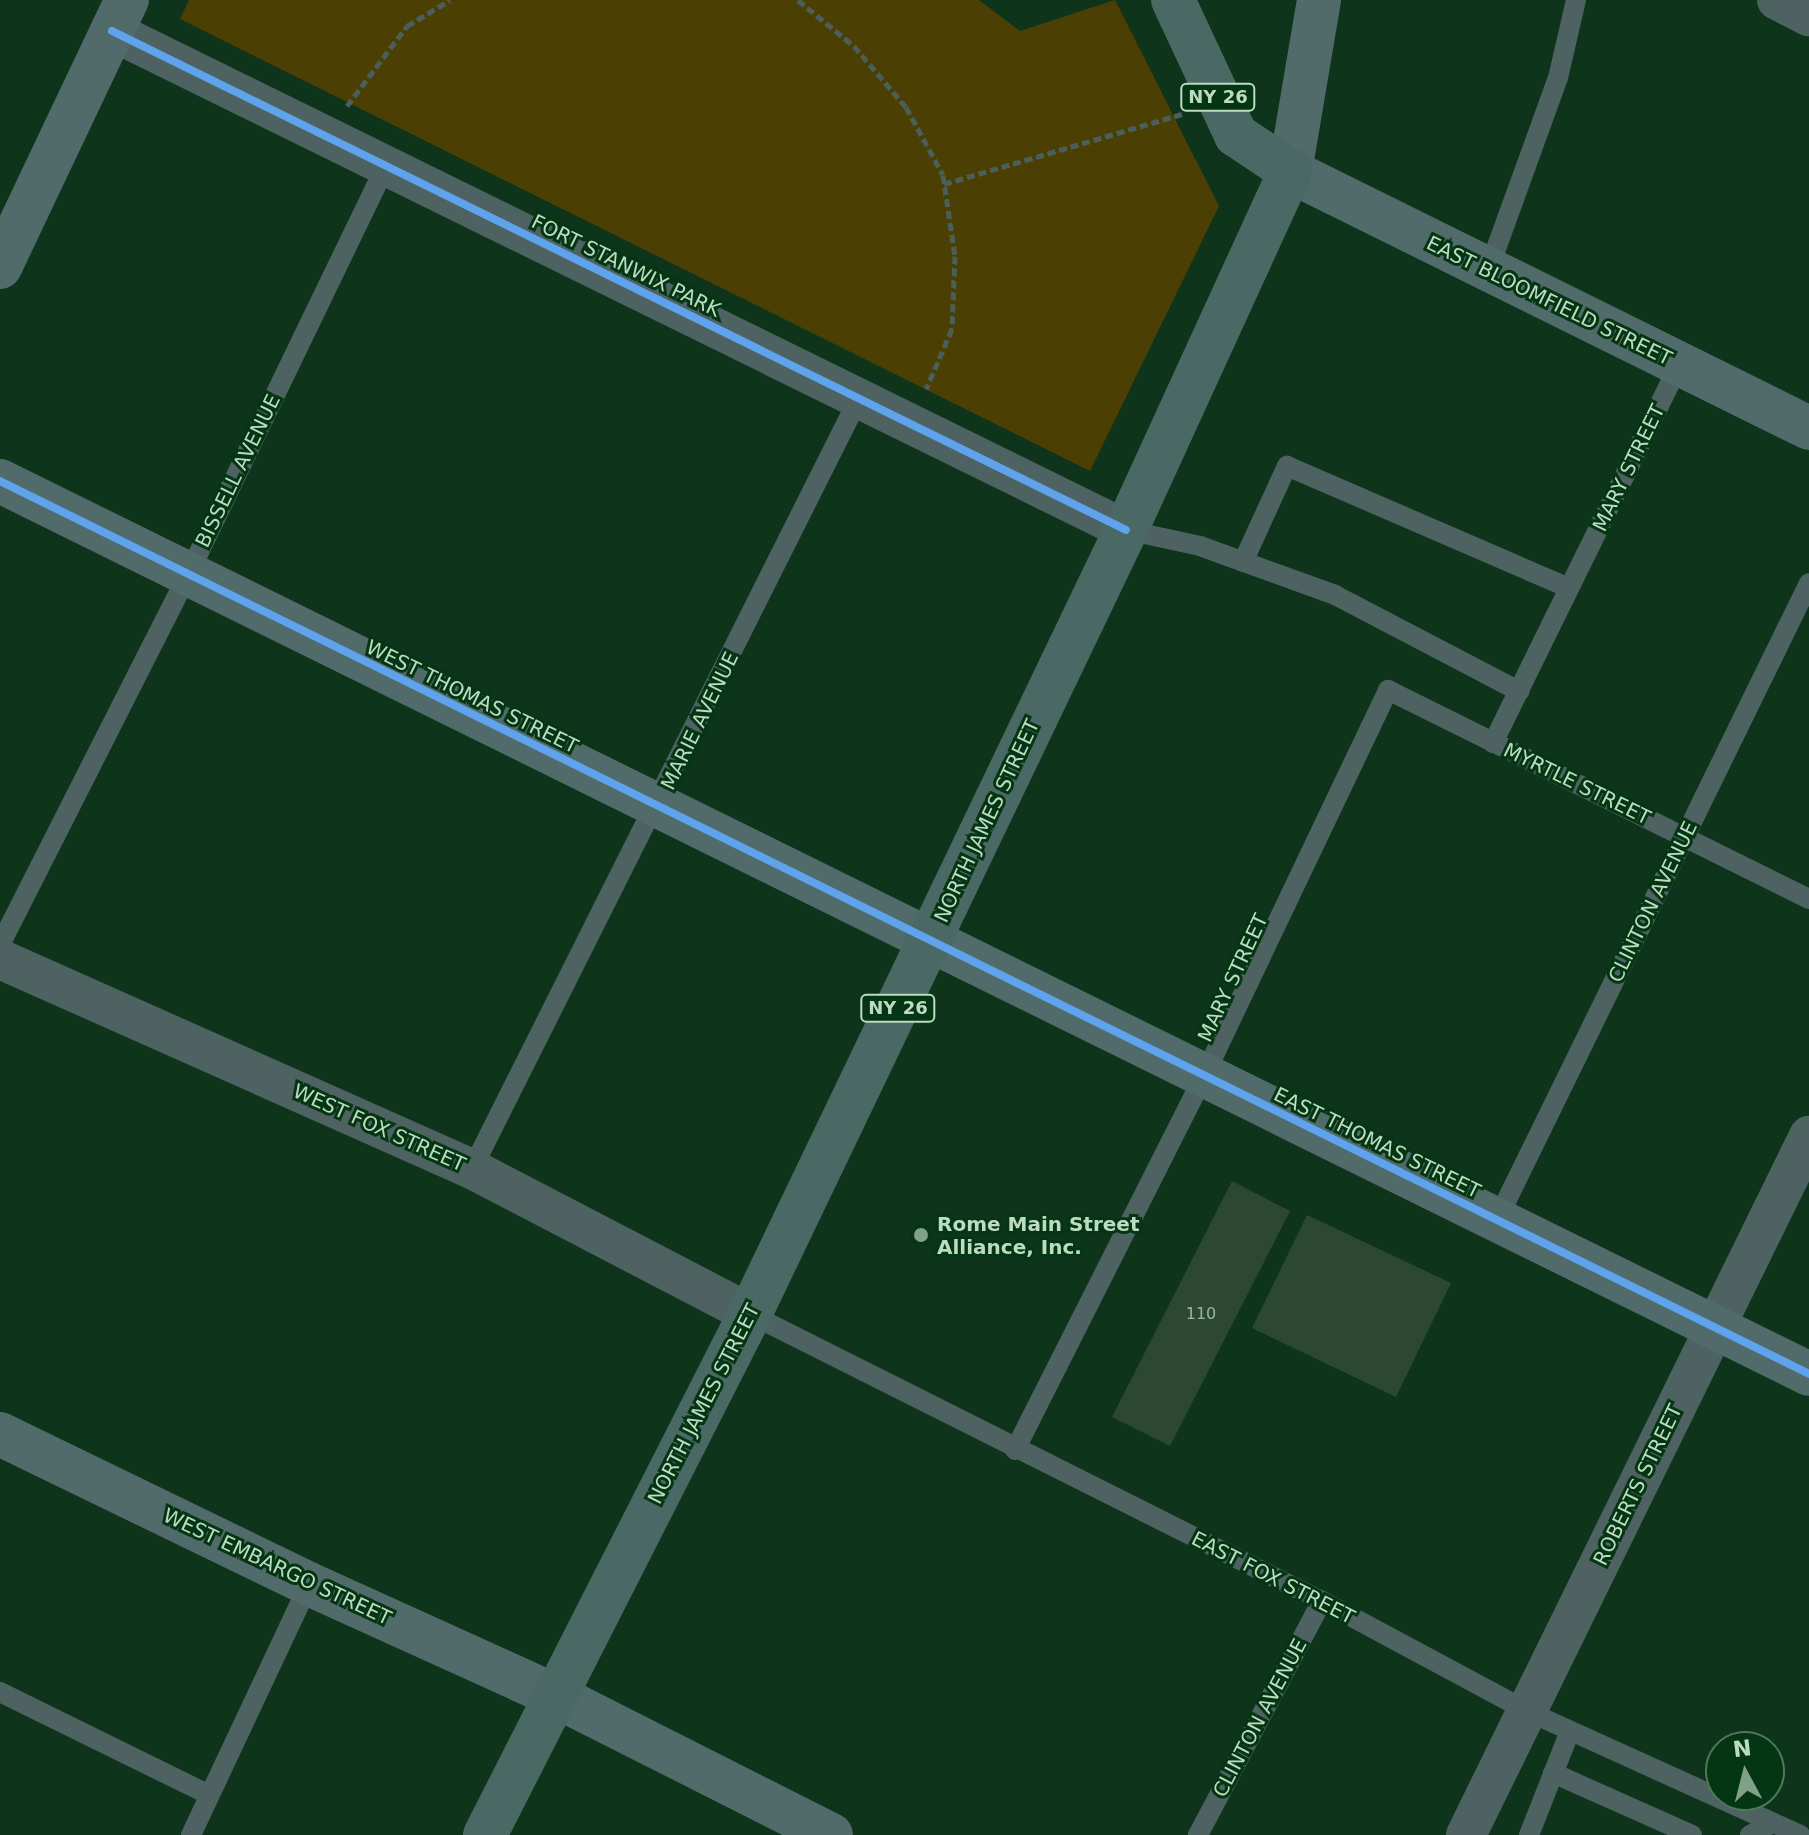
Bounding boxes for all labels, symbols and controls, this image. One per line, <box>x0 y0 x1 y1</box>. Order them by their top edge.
road number: NY 26 <box>1180 83 1256 111</box>
street label: FORT STANWIX PARK <box>528 210 724 322</box>
street label: EAST BLOOMFIELD STREET <box>1423 231 1675 371</box>
street label: BISSELL AVENUE <box>191 391 285 551</box>
street label: MARY STREET <box>1588 401 1670 535</box>
street label: WEST THOMAS STREET <box>362 635 582 759</box>
street label: MARIE AVENUE <box>656 648 744 794</box>
street label: NORTH JAMES STREET <box>929 716 1045 926</box>
street label: MYRTLE STREET <box>1500 738 1654 830</box>
street label: CLINTON AVENUE <box>1604 818 1702 986</box>
street label: MARY STREET <box>1193 910 1273 1046</box>
road number: NY 26 <box>860 994 936 1022</box>
street label: WEST FOX STREET <box>289 1079 469 1177</box>
street label: EAST THOMAS STREET <box>1270 1082 1484 1204</box>
place label: Rome Main Street Alliance, Inc. <box>937 1212 1139 1259</box>
marker: Rome Main Street Alliance, Inc. <box>912 1226 930 1244</box>
street label: NORTH JAMES STREET <box>643 1300 765 1508</box>
house number: 110 <box>1186 1304 1216 1324</box>
street label: ROBERTS STREET <box>1589 1401 1687 1569</box>
street label: WEST EMBARGO STREET <box>159 1504 395 1630</box>
street label: EAST FOX STREET <box>1187 1526 1359 1630</box>
street label: CLINTON AVENUE <box>1208 1635 1312 1801</box>
north arrow <box>1705 1731 1785 1811</box>
text: N <box>1732 1735 1753 1762</box>

